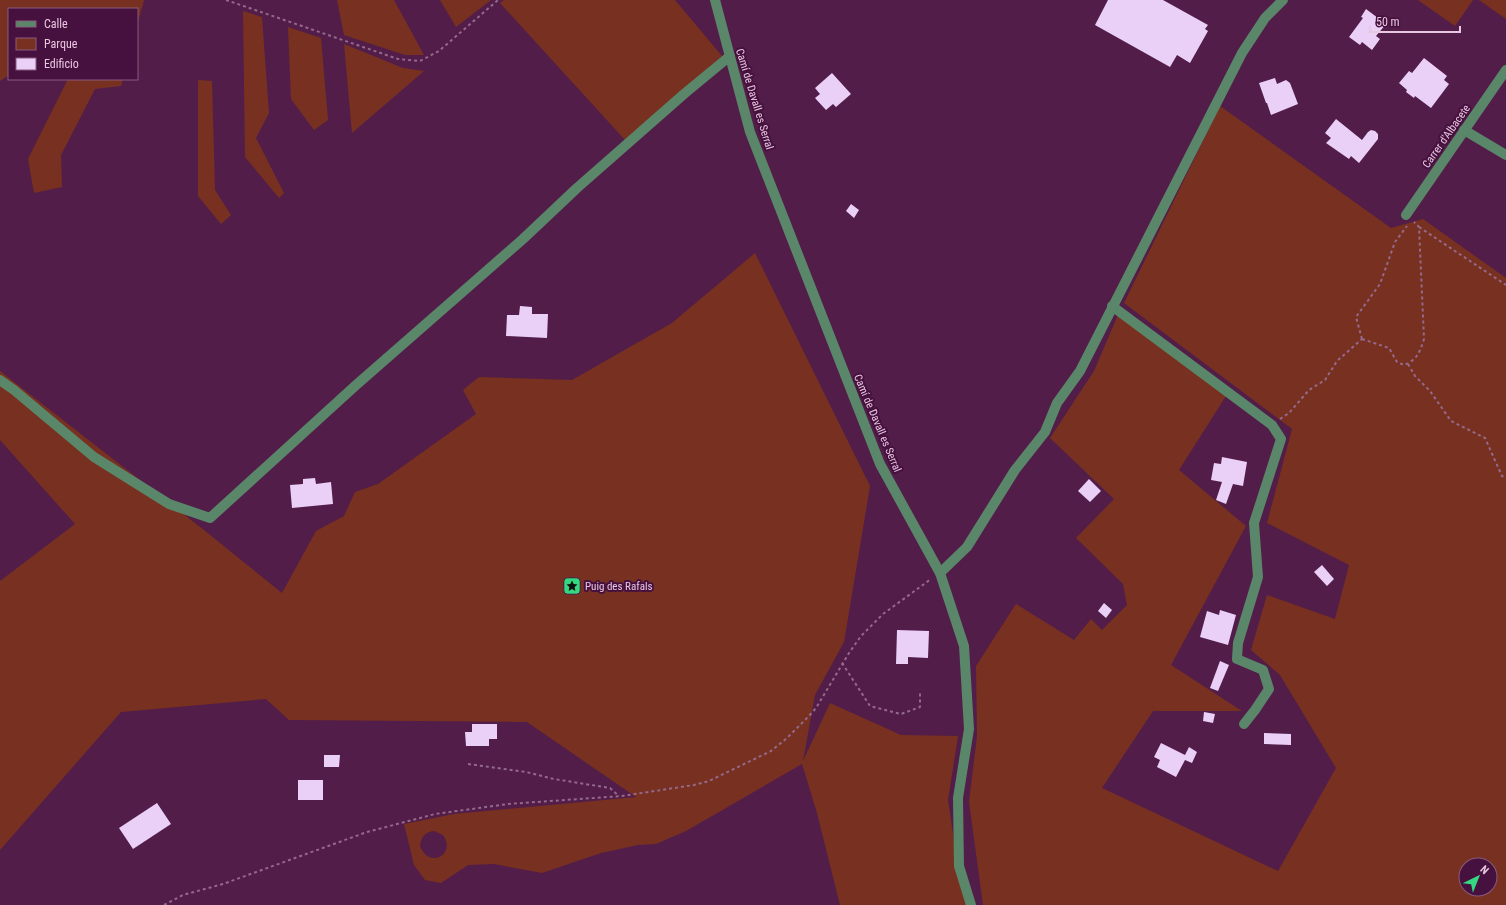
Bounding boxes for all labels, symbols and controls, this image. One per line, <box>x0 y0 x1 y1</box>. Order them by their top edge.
legend <box>8 8 138 80</box>
scale bar <box>1370 8 1460 34</box>
text: 50 m <box>1376 15 1400 29</box>
text: Calle <box>44 17 68 31</box>
text: Parque <box>44 37 78 51</box>
street label: Camí de Davall es Serral <box>733 47 776 151</box>
text: Edificio <box>44 57 79 71</box>
street label: Carrer d'Albacete <box>1420 102 1473 170</box>
street label: Camí de Davall es Serral <box>851 372 904 474</box>
place icon: Puig des Rafals <box>562 576 582 596</box>
place label: Puig des Rafals <box>585 580 652 593</box>
north arrow <box>1458 857 1498 897</box>
text: N <box>1478 863 1492 877</box>

